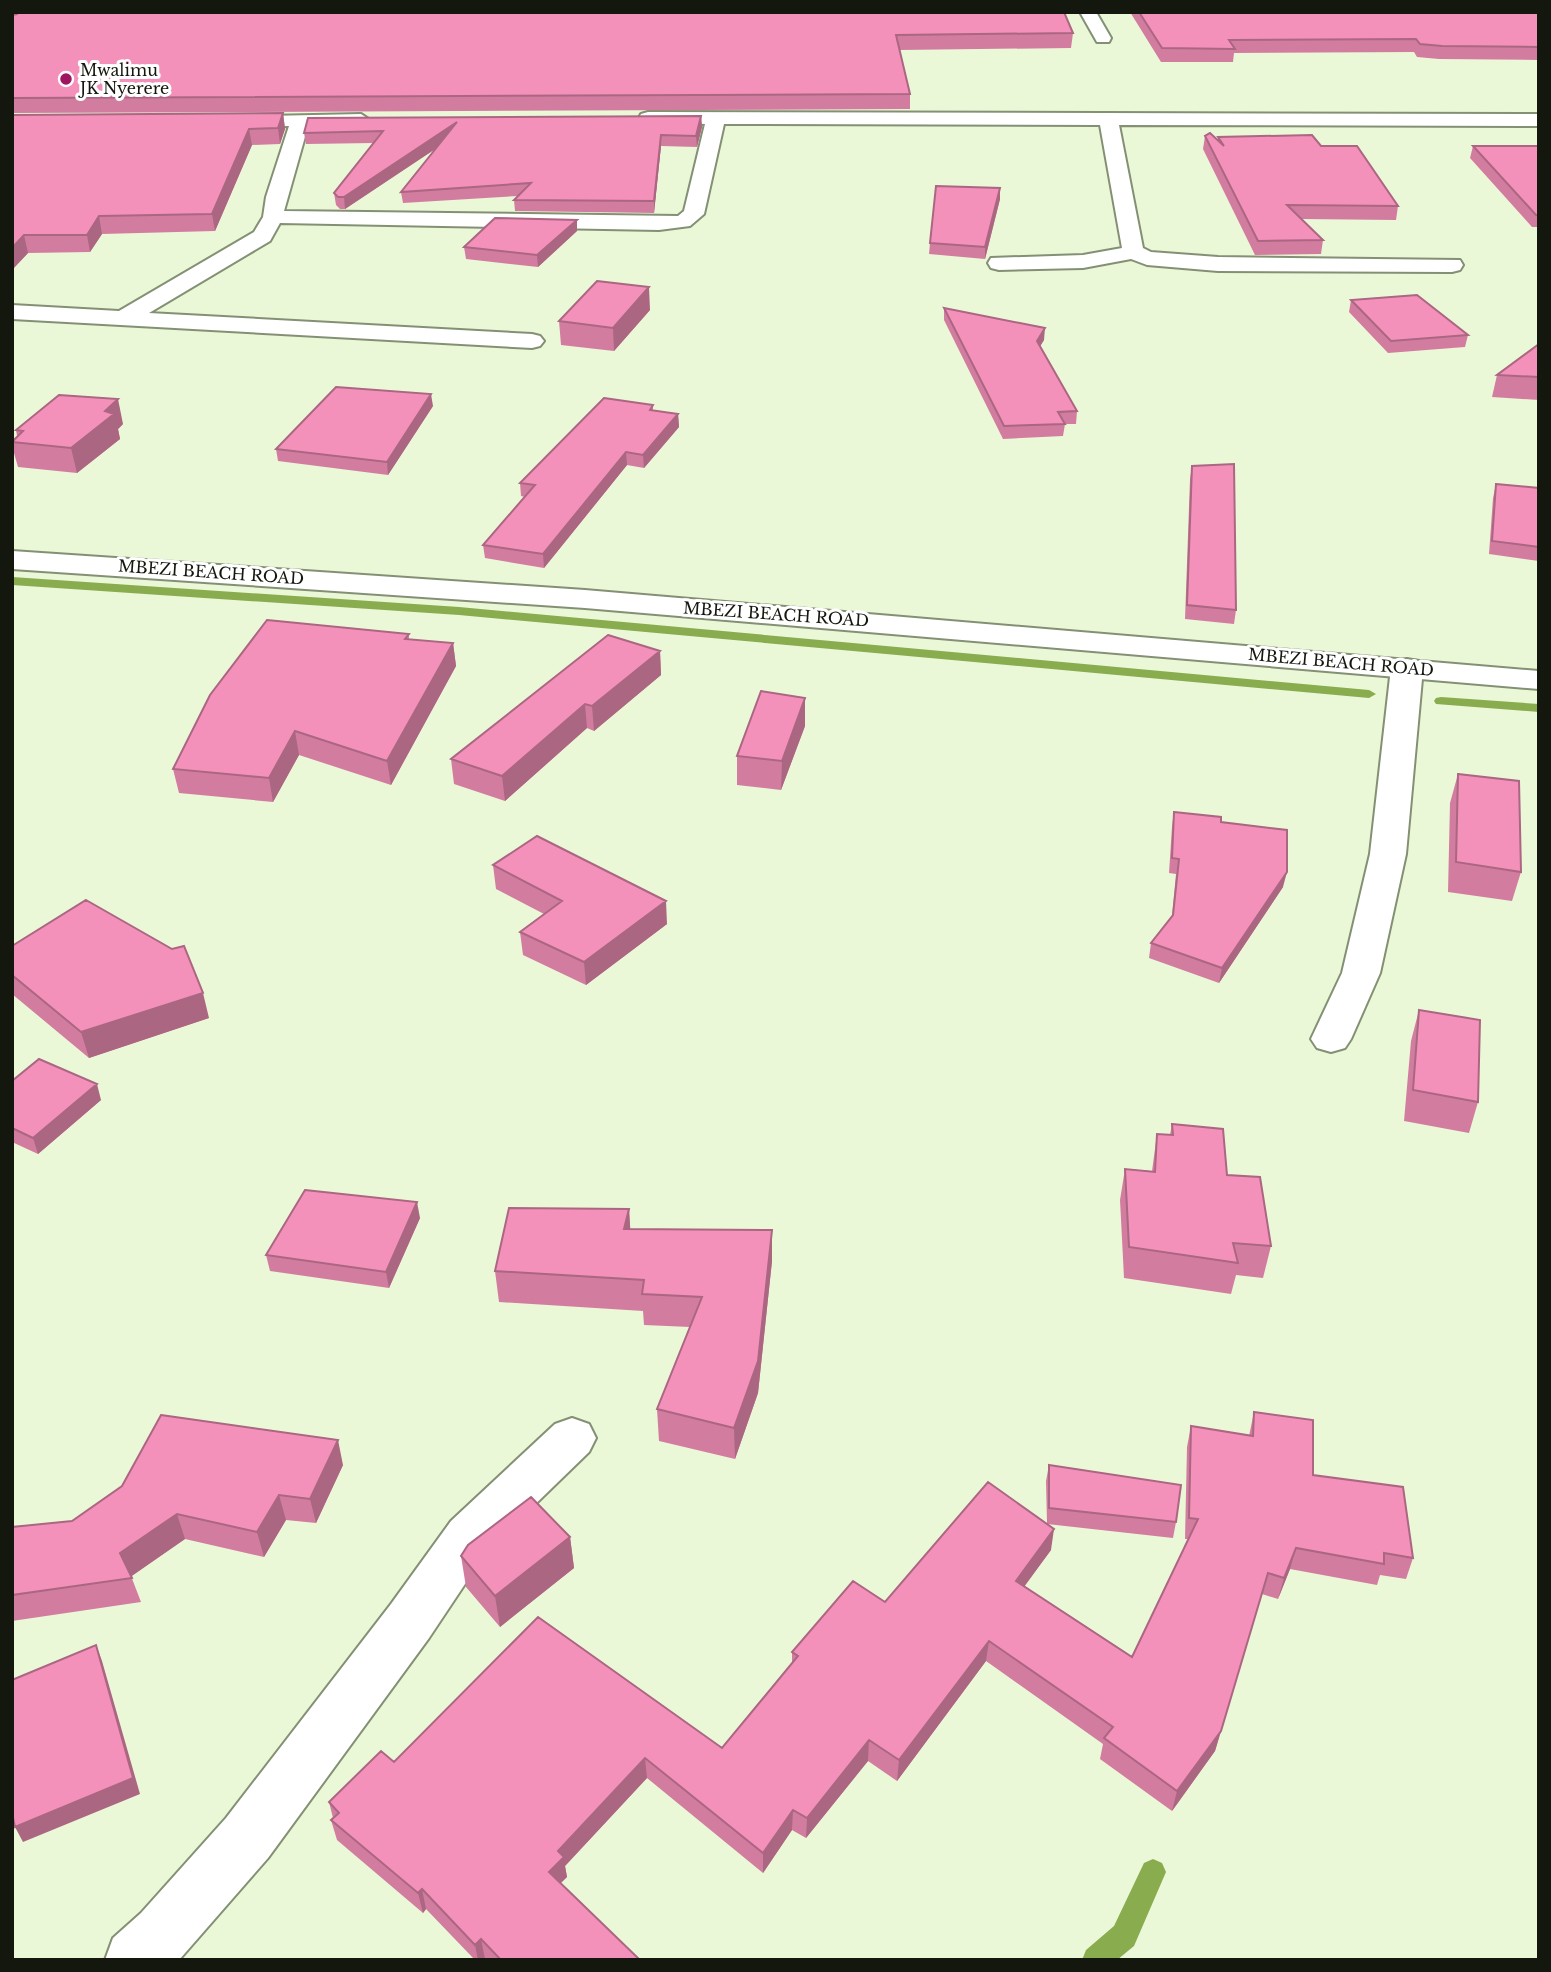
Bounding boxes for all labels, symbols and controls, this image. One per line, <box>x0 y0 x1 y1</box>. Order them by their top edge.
place label: Mwalimu JK Nyerere <box>78 60 169 98</box>
marker: Mwalimu JK Nyerere <box>58 71 74 87</box>
street label: MBEZI BEACH ROAD <box>117 556 305 588</box>
street label: MBEZI BEACH ROAD <box>682 598 870 630</box>
street label: MBEZI BEACH ROAD <box>1247 644 1435 680</box>

